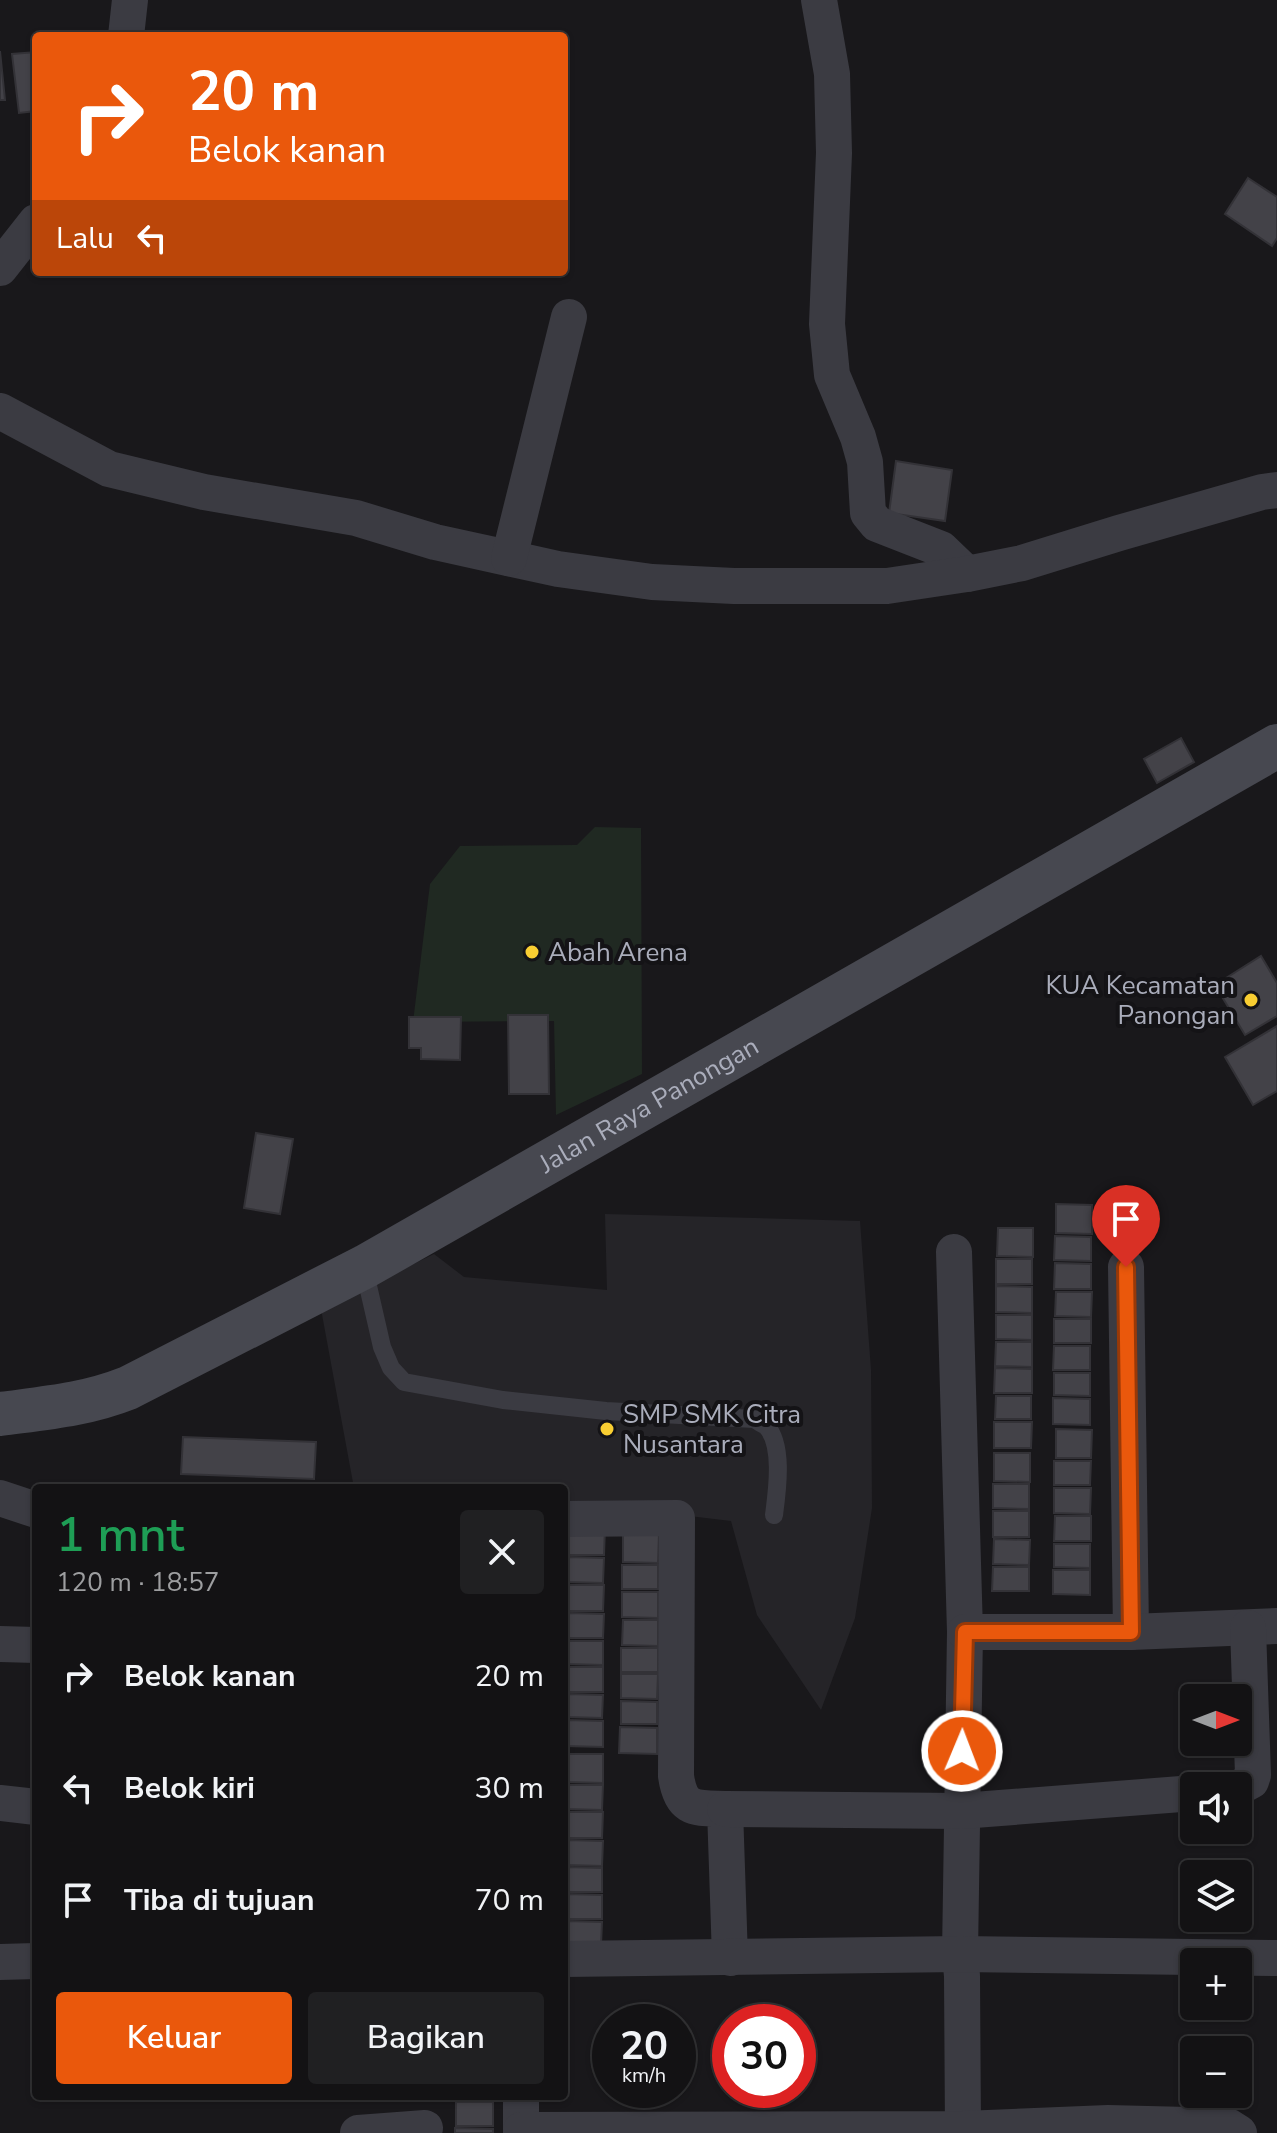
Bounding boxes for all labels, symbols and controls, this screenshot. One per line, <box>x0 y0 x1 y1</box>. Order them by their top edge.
text: 20 m <box>188 53 319 130</box>
icon: right <box>56 64 160 168</box>
text: Belok kanan <box>188 126 386 175</box>
icon: left <box>130 216 174 260</box>
text: Lalu <box>56 218 114 259</box>
place label: Abah Arena <box>548 935 688 970</box>
marker: Abah Arena <box>523 943 541 961</box>
place label: KUA Kecamatan Panongan <box>1045 968 1235 1033</box>
marker: KUA Kecamatan Panongan <box>1242 991 1260 1009</box>
street label: Jalan Raya Panongan <box>532 1028 765 1182</box>
pin <box>1092 1185 1160 1267</box>
icon: arrive <box>1104 1197 1148 1241</box>
place label: SMP SMK Citra Nusantara <box>623 1397 801 1462</box>
marker: SMP SMK Citra Nusantara <box>598 1420 616 1438</box>
text: 1 mnt <box>56 1502 184 1568</box>
button: close <box>460 1510 544 1594</box>
text: 120 m · 18:57 <box>56 1565 219 1600</box>
icon: right <box>56 1654 100 1698</box>
text: Belok kanan <box>124 1656 296 1697</box>
text: 20 m <box>475 1656 544 1697</box>
north arrow <box>1180 1684 1252 1756</box>
map controls <box>1180 1684 1252 2108</box>
position arrow <box>920 1709 1004 1793</box>
icon: left <box>56 1766 100 1810</box>
text: Belok kiri <box>124 1768 255 1809</box>
text: 30 m <box>475 1768 544 1809</box>
button: sound <box>1180 1772 1252 1844</box>
button: layers <box>1180 1860 1252 1932</box>
icon: arrive <box>56 1878 100 1922</box>
text: Tiba di tujuan <box>124 1880 315 1921</box>
text: 70 m <box>475 1880 544 1921</box>
button: + <box>1180 1948 1252 2020</box>
button: Keluar <box>56 1992 292 2084</box>
button: Bagikan <box>308 1992 544 2084</box>
speed limit sign: 30 <box>712 2004 816 2108</box>
text: 20 <box>620 2019 668 2073</box>
button: − <box>1180 2036 1252 2108</box>
text: km/h <box>622 2062 666 2089</box>

